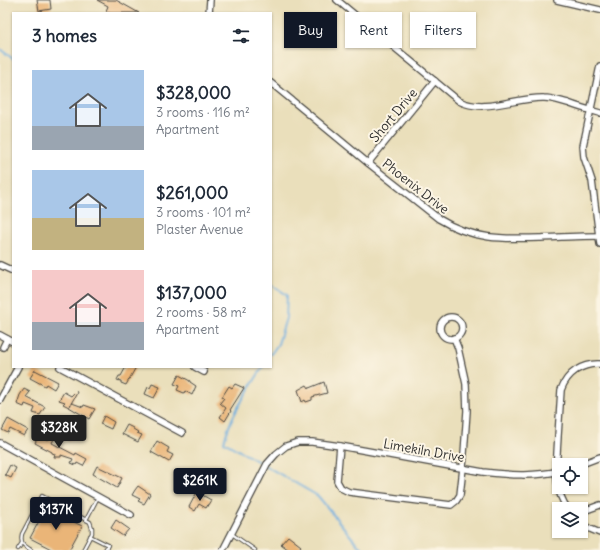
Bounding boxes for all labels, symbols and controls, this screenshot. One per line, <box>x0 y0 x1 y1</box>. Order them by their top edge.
chip: Buy <box>284 12 337 48</box>
chip: Rent <box>345 12 402 48</box>
chip: Filters <box>410 12 476 48</box>
text: 3 homes <box>32 25 97 47</box>
icon: filters <box>230 25 252 47</box>
text: $328,000 <box>156 82 231 104</box>
street label: Short Drive <box>366 85 421 146</box>
icon: home <box>64 86 112 134</box>
text: 3 rooms · 116 m² <box>156 104 250 121</box>
text: Apartment <box>156 121 219 138</box>
street label: Phoenix Drive <box>379 155 453 218</box>
text: $261,000 <box>156 182 228 204</box>
icon: home <box>64 186 112 234</box>
text: 3 rooms · 101 m² <box>156 204 251 221</box>
text: Plaster Avenue <box>156 221 243 238</box>
text: $137,000 <box>156 282 227 304</box>
icon: home <box>64 286 112 334</box>
text: 2 rooms · 58 m² <box>156 304 247 321</box>
text: Apartment <box>156 321 219 338</box>
pin: $328K <box>31 415 87 449</box>
text: $328K <box>40 419 78 436</box>
street label: Limekiln Drive <box>382 435 466 466</box>
map controls <box>552 458 588 538</box>
button: locate <box>552 458 588 494</box>
pin: $261K <box>172 468 228 502</box>
text: $261K <box>182 472 218 489</box>
pin: $137K <box>28 497 84 531</box>
text: $137K <box>39 501 73 518</box>
button: layers <box>552 502 588 538</box>

